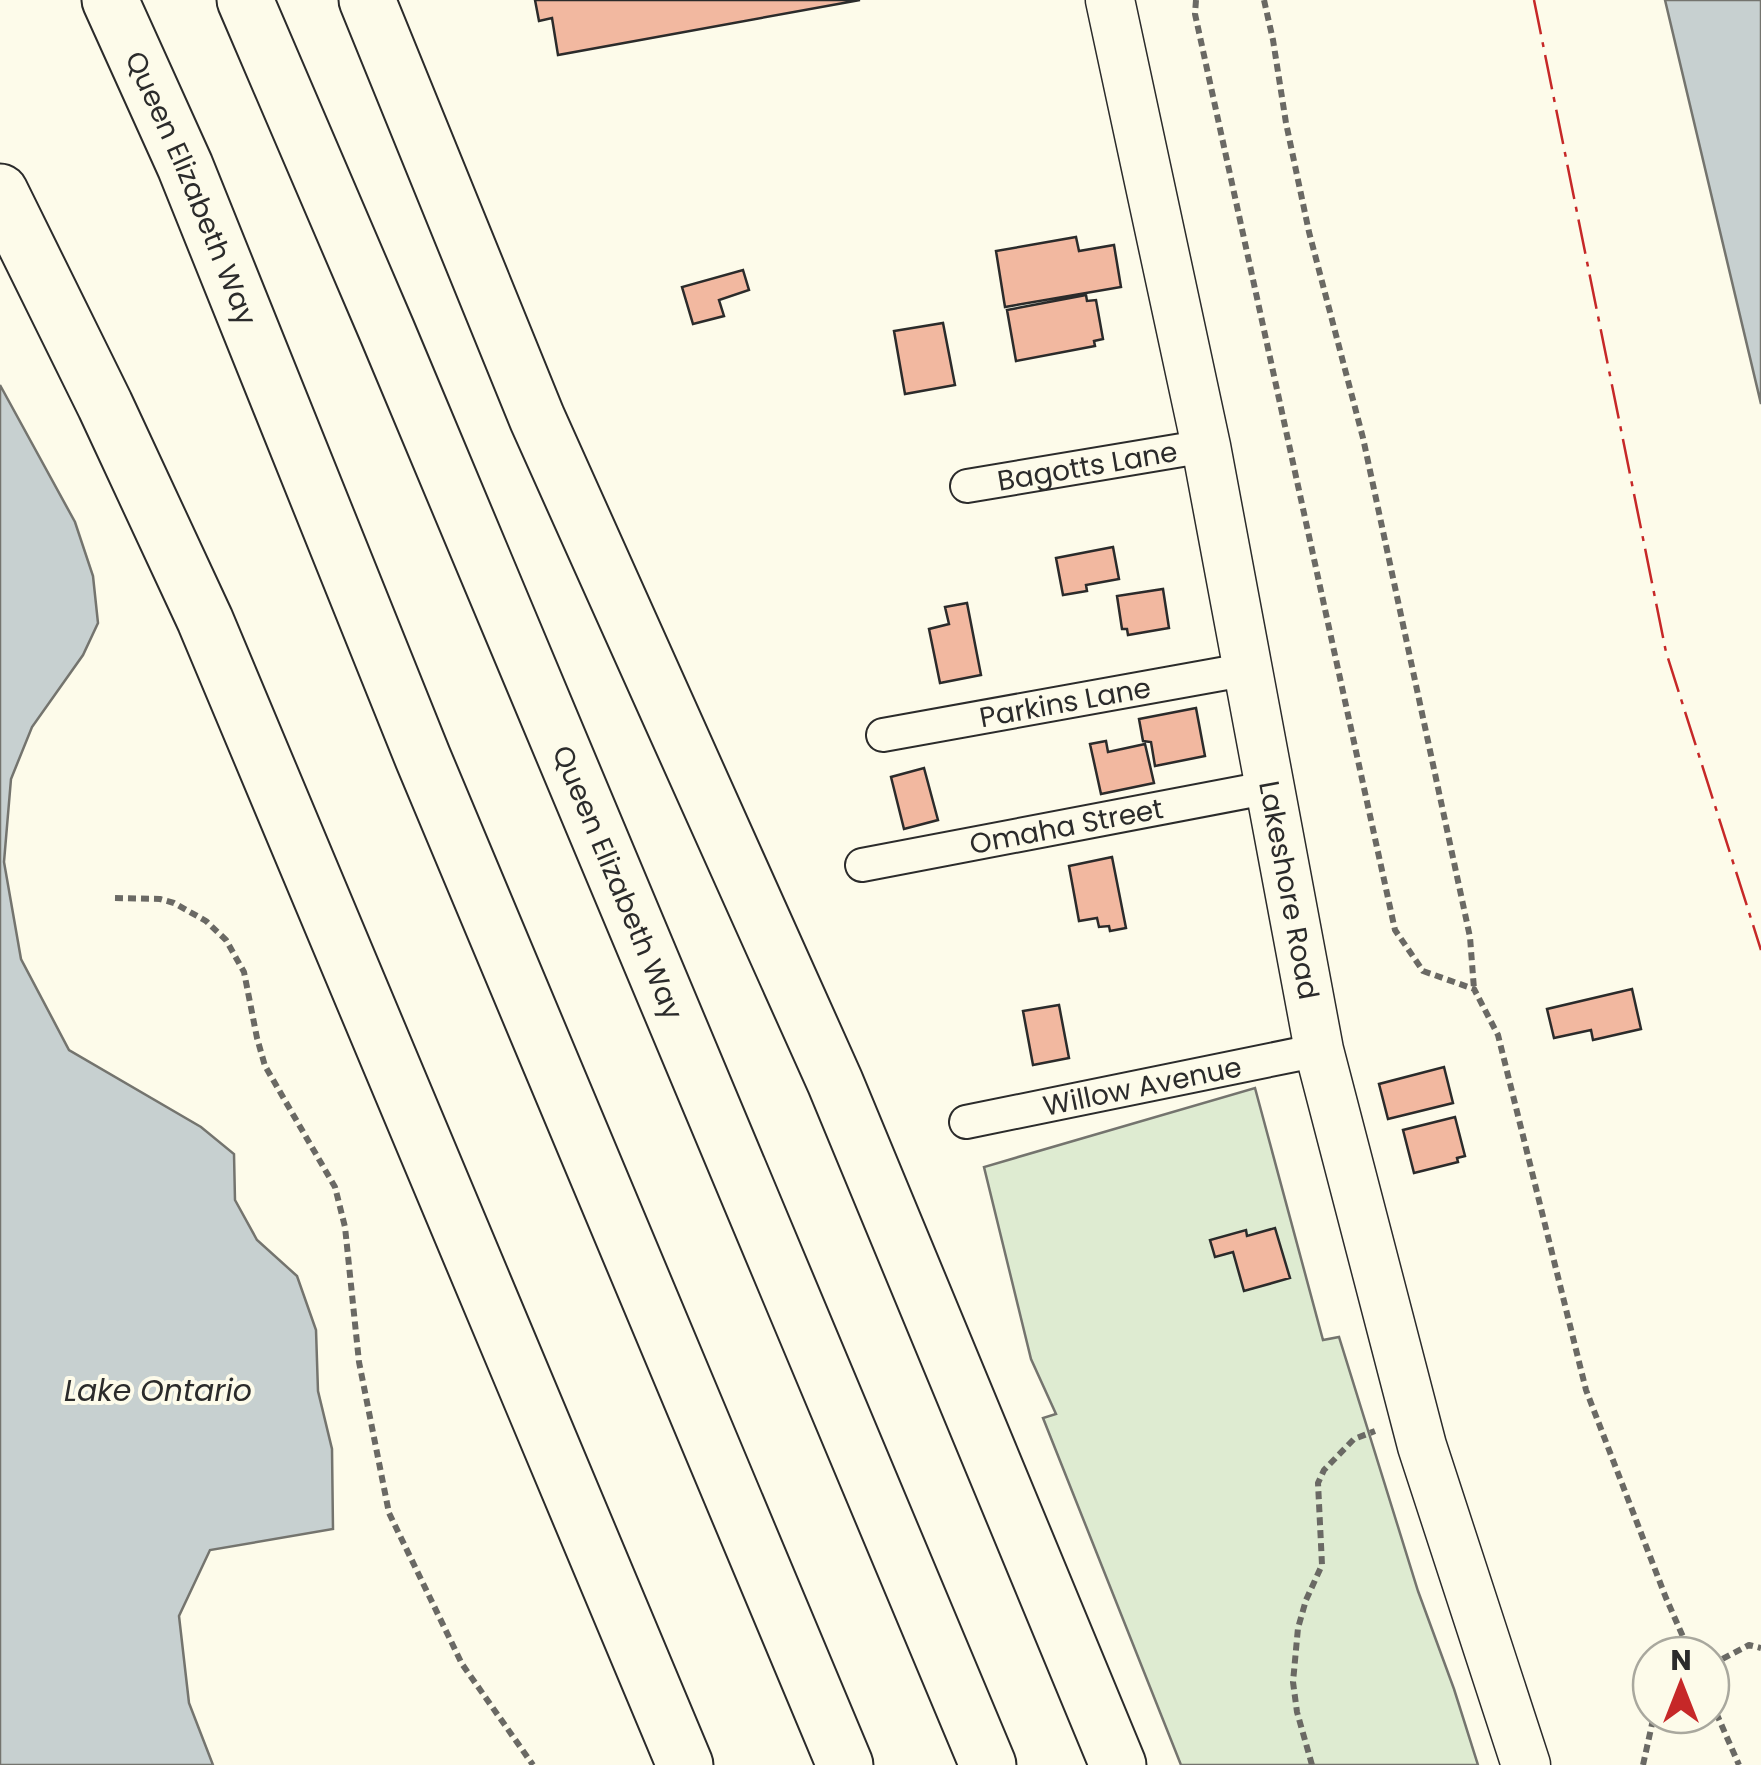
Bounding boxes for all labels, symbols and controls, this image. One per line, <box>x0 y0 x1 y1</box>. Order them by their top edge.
street label: Queen Elizabeth Way <box>116 45 267 331</box>
street label: Bagotts Lane <box>994 432 1180 500</box>
street label: Parkins Lane <box>976 668 1154 737</box>
street label: Queen Elizabeth Way <box>543 739 693 1026</box>
street label: Lakeshore Road <box>1250 778 1329 1003</box>
street label: Omaha Street <box>966 789 1166 864</box>
street label: Willow Avenue <box>1040 1047 1245 1125</box>
water label: Lake Ontario <box>64 1369 252 1412</box>
north arrow <box>1631 1635 1731 1735</box>
text: N <box>1670 1641 1692 1680</box>

